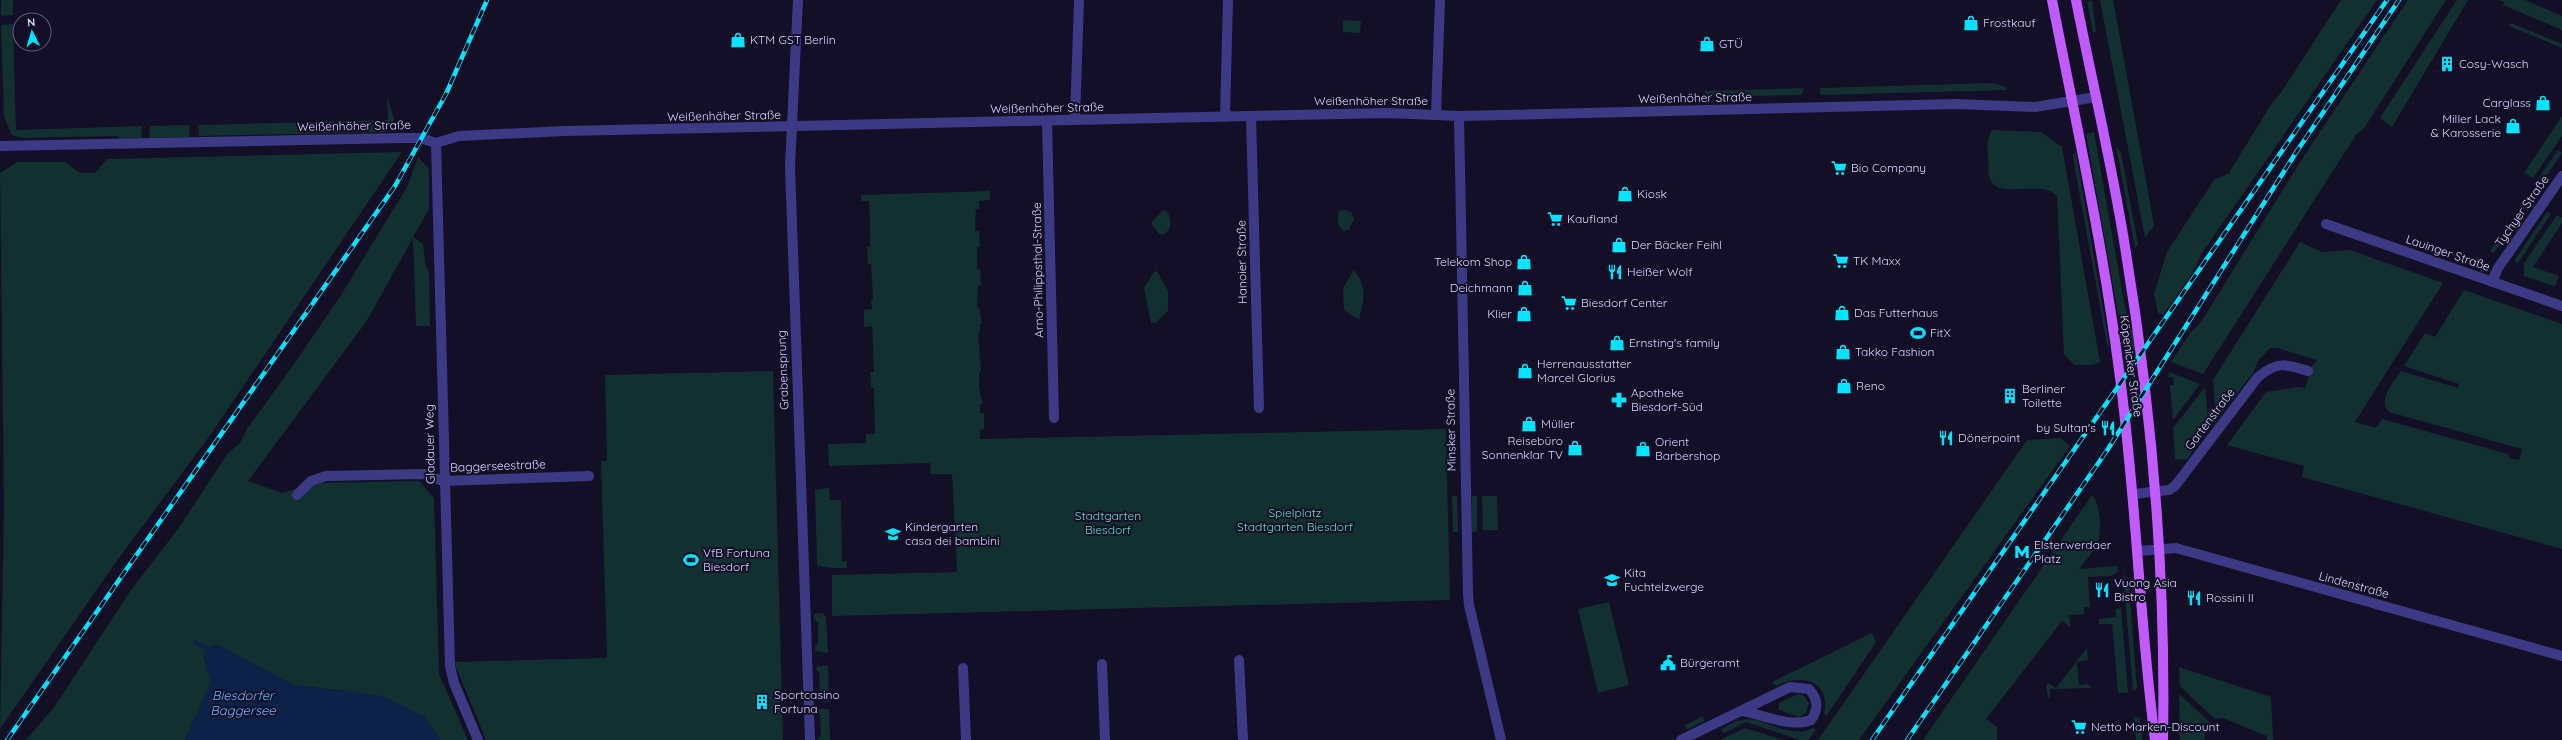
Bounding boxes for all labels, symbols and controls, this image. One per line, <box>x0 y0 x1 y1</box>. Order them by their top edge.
north arrow <box>12 12 52 52</box>
shop icon: Frostkauf <box>1962 14 1980 32</box>
text: N <box>26 15 36 29</box>
place label: Frostkauf <box>1983 15 2036 30</box>
shop icon: KTM GST Berlin <box>729 31 747 49</box>
place label: KTM GST Berlin <box>750 32 836 47</box>
shop icon: GTÜ <box>1698 35 1716 53</box>
place label: GTÜ <box>1719 36 1743 51</box>
building icon: Cosy-Wasch <box>2438 55 2456 73</box>
place label: Cosy-Wasch <box>2459 56 2529 71</box>
street label: Weißenhöher Straße <box>1638 89 1752 106</box>
street label: Weißenhöher Straße <box>1314 93 1428 108</box>
shop icon: Carglass <box>2534 94 2552 112</box>
place label: Carglass <box>2483 95 2531 110</box>
street label: Weißenhöher Straße <box>990 99 1104 116</box>
street label: Weißenhöher Straße <box>667 107 781 124</box>
place label: Miller Lack & Karosserie <box>2431 111 2501 140</box>
street label: Weißenhöher Straße <box>297 117 411 134</box>
shop icon: Miller Lack & Karosserie <box>2504 117 2522 135</box>
supermarket icon: Bio Company <box>1830 159 1848 177</box>
place label: Bio Company <box>1851 160 1926 175</box>
street label: Tychyer Straße <box>2491 172 2552 249</box>
shop icon: Kiosk <box>1616 185 1634 203</box>
place label: Kiosk <box>1637 186 1667 201</box>
street label: Arno-Philippsthal-Straße <box>1029 202 1046 338</box>
supermarket icon: Kaufland <box>1546 210 1564 228</box>
place label: Kaufland <box>1567 211 1618 226</box>
street label: Hanoier Straße <box>1233 220 1250 304</box>
street label: Lauinger Straße <box>2404 231 2493 274</box>
shop icon: Der Bäcker Feihl <box>1610 236 1628 254</box>
place label: Der Bäcker Feihl <box>1631 237 1722 252</box>
supermarket icon: TK Maxx <box>1832 252 1850 270</box>
shop icon: Telekom Shop <box>1515 253 1533 271</box>
place label: TK Maxx <box>1853 253 1901 268</box>
place label: Telekom Shop <box>1434 254 1512 269</box>
restaurant icon: Heißer Wolf <box>1606 263 1624 281</box>
place label: Heißer Wolf <box>1627 264 1693 279</box>
shop icon: Deichmann <box>1516 279 1534 297</box>
place label: Deichmann <box>1450 280 1513 295</box>
supermarket icon: Biesdorf Center <box>1560 294 1578 312</box>
place label: Biesdorf Center <box>1581 295 1668 310</box>
shop icon: Das Futterhaus <box>1833 304 1851 322</box>
shop icon: Klier <box>1515 305 1533 323</box>
place label: Das Futterhaus <box>1854 305 1939 320</box>
place label: Klier <box>1487 306 1512 321</box>
street label: Köpenicker Straße <box>2117 314 2146 418</box>
sports icon: FitX <box>1909 324 1927 342</box>
place label: FitX <box>1930 325 1951 340</box>
street label: Grabensprung <box>774 330 791 410</box>
shop icon: Ernsting's family <box>1608 334 1626 352</box>
place label: Ernsting's family <box>1629 335 1720 350</box>
shop icon: Takko Fashion <box>1834 343 1852 361</box>
place label: Takko Fashion <box>1855 344 1934 359</box>
place label: Herrenausstatter Marcel Glorius <box>1537 356 1632 385</box>
shop icon: Herrenausstatter Marcel Glorius <box>1516 362 1534 380</box>
shop icon: Reno <box>1835 377 1853 395</box>
place label: Reno <box>1856 378 1885 393</box>
place label: Berliner Toilette <box>2022 381 2065 410</box>
place label: Apotheke Biesdorf-Süd <box>1631 385 1703 414</box>
street label: Gartenstraße <box>2181 385 2238 453</box>
building icon: Berliner Toilette <box>2001 387 2019 405</box>
street label: Minsker Straße <box>1442 388 1459 471</box>
pharmacy icon: Apotheke Biesdorf-Süd <box>1610 391 1628 409</box>
street label: Gladauer Weg <box>421 404 438 484</box>
shop icon: Müller <box>1520 415 1538 433</box>
place label: Müller <box>1541 416 1575 431</box>
restaurant icon: by Sultan's <box>2099 419 2117 437</box>
place label: by Sultan's <box>2036 420 2096 435</box>
restaurant icon: Dönerpoint <box>1937 429 1955 447</box>
place label: Dönerpoint <box>1958 430 2020 445</box>
place label: Reisebüro Sonnenklar TV <box>1482 433 1563 462</box>
place label: Orient Barbershop <box>1655 434 1720 463</box>
shop icon: Reisebüro Sonnenklar TV <box>1566 439 1584 457</box>
shop icon: Orient Barbershop <box>1634 440 1652 458</box>
street label: Baggerseestraße <box>450 456 546 475</box>
park label: Spielplatz Stadtgarten Biesdorf <box>1237 505 1354 534</box>
park label: Stadtgarten Biesdorf <box>1075 508 1141 537</box>
place label: Kindergarten casa dei bambini <box>905 519 1000 548</box>
school or university icon: Kindergarten casa dei bambini <box>884 525 902 543</box>
place label: Elsterwerdaer Platz <box>2034 537 2112 566</box>
metro station icon: Elsterwerdaer Platz <box>2013 543 2031 561</box>
place label: VfB Fortuna Biesdorf <box>703 545 770 574</box>
sports icon: VfB Fortuna Biesdorf <box>682 551 700 569</box>
place label: Kita Fuchtelzwerge <box>1624 565 1704 594</box>
street label: Lindenstraße <box>2317 568 2391 601</box>
school or university icon: Kita Fuchtelzwerge <box>1603 571 1621 589</box>
place label: Vuong Asia Bistro <box>2114 575 2177 604</box>
restaurant icon: Vuong Asia Bistro <box>2093 581 2111 599</box>
restaurant icon: Rossini II <box>2185 589 2203 607</box>
place label: Rossini II <box>2206 590 2254 605</box>
public building icon: Bürgeramt <box>1659 654 1677 672</box>
place label: Bürgeramt <box>1680 655 1740 670</box>
water label: Biesdorfer Baggersee <box>210 687 276 718</box>
place label: Sportcasino Fortuna <box>774 687 840 716</box>
building icon: Sportcasino Fortuna <box>753 693 771 711</box>
supermarket icon: Netto Marken-Discount <box>2070 718 2088 736</box>
place label: Netto Marken-Discount <box>2091 719 2220 734</box>

